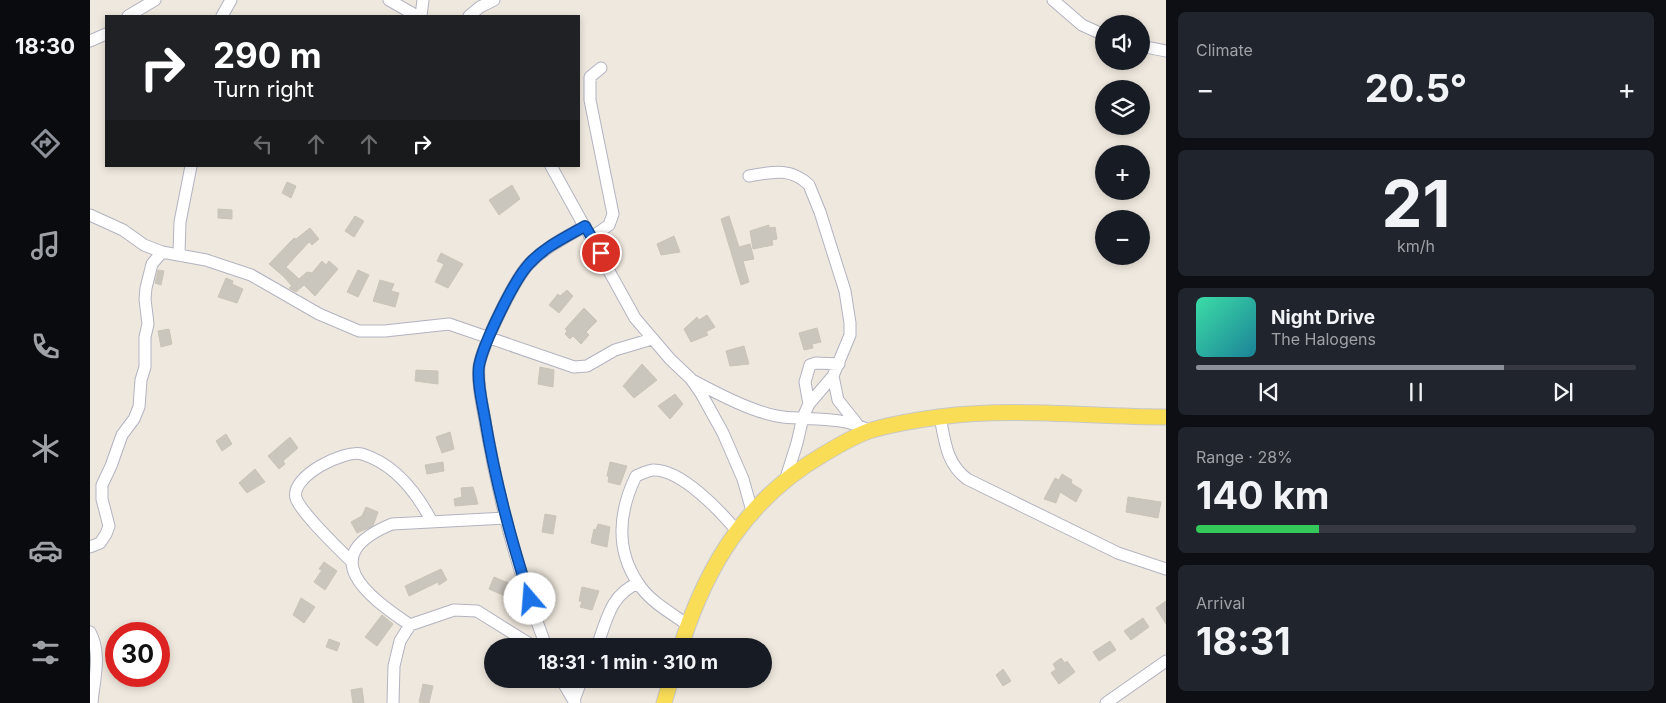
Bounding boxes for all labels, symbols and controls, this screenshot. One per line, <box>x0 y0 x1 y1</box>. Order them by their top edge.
map controls <box>1095 15 1150 265</box>
button: sound <box>1095 15 1150 70</box>
text: 18:30 <box>15 33 75 59</box>
text: 290 m <box>213 34 322 76</box>
icon: right <box>130 35 195 100</box>
text: Climate <box>1196 40 1253 60</box>
text: 20.5° <box>1365 65 1467 111</box>
text: − <box>1196 72 1215 106</box>
text: + <box>1617 72 1636 106</box>
text: Turn right <box>213 76 314 102</box>
button: layers <box>1095 80 1150 135</box>
icon: directions <box>28 126 63 161</box>
icon: left <box>249 130 277 158</box>
icon: ahead <box>302 130 330 158</box>
icon: ahead <box>355 130 383 158</box>
icon: right <box>408 130 436 158</box>
button: + <box>1095 145 1150 200</box>
text: 21 <box>1382 164 1450 243</box>
button: − <box>1095 210 1150 265</box>
icon: music <box>28 228 63 263</box>
pin <box>580 232 622 274</box>
text: km/h <box>1397 236 1435 256</box>
icon: arrive <box>587 239 615 267</box>
text: Night Drive <box>1271 306 1375 329</box>
icon: phone <box>28 329 63 364</box>
text: The Halogens <box>1271 329 1376 349</box>
icon: previous <box>1255 378 1283 406</box>
icon: pause <box>1402 378 1430 406</box>
icon: next <box>1549 378 1577 406</box>
icon: climate <box>28 431 63 466</box>
text: Range · 28% <box>1196 447 1293 467</box>
text: 140 km <box>1196 472 1329 518</box>
icon: car <box>28 533 63 568</box>
position arrow <box>503 572 555 624</box>
text: Arrival <box>1196 593 1245 613</box>
text: 18:31 <box>1196 618 1291 664</box>
speed limit sign: 30 <box>105 622 170 687</box>
icon: filters <box>28 635 63 670</box>
text: 18:31 · 1 min · 310 m <box>538 651 718 674</box>

